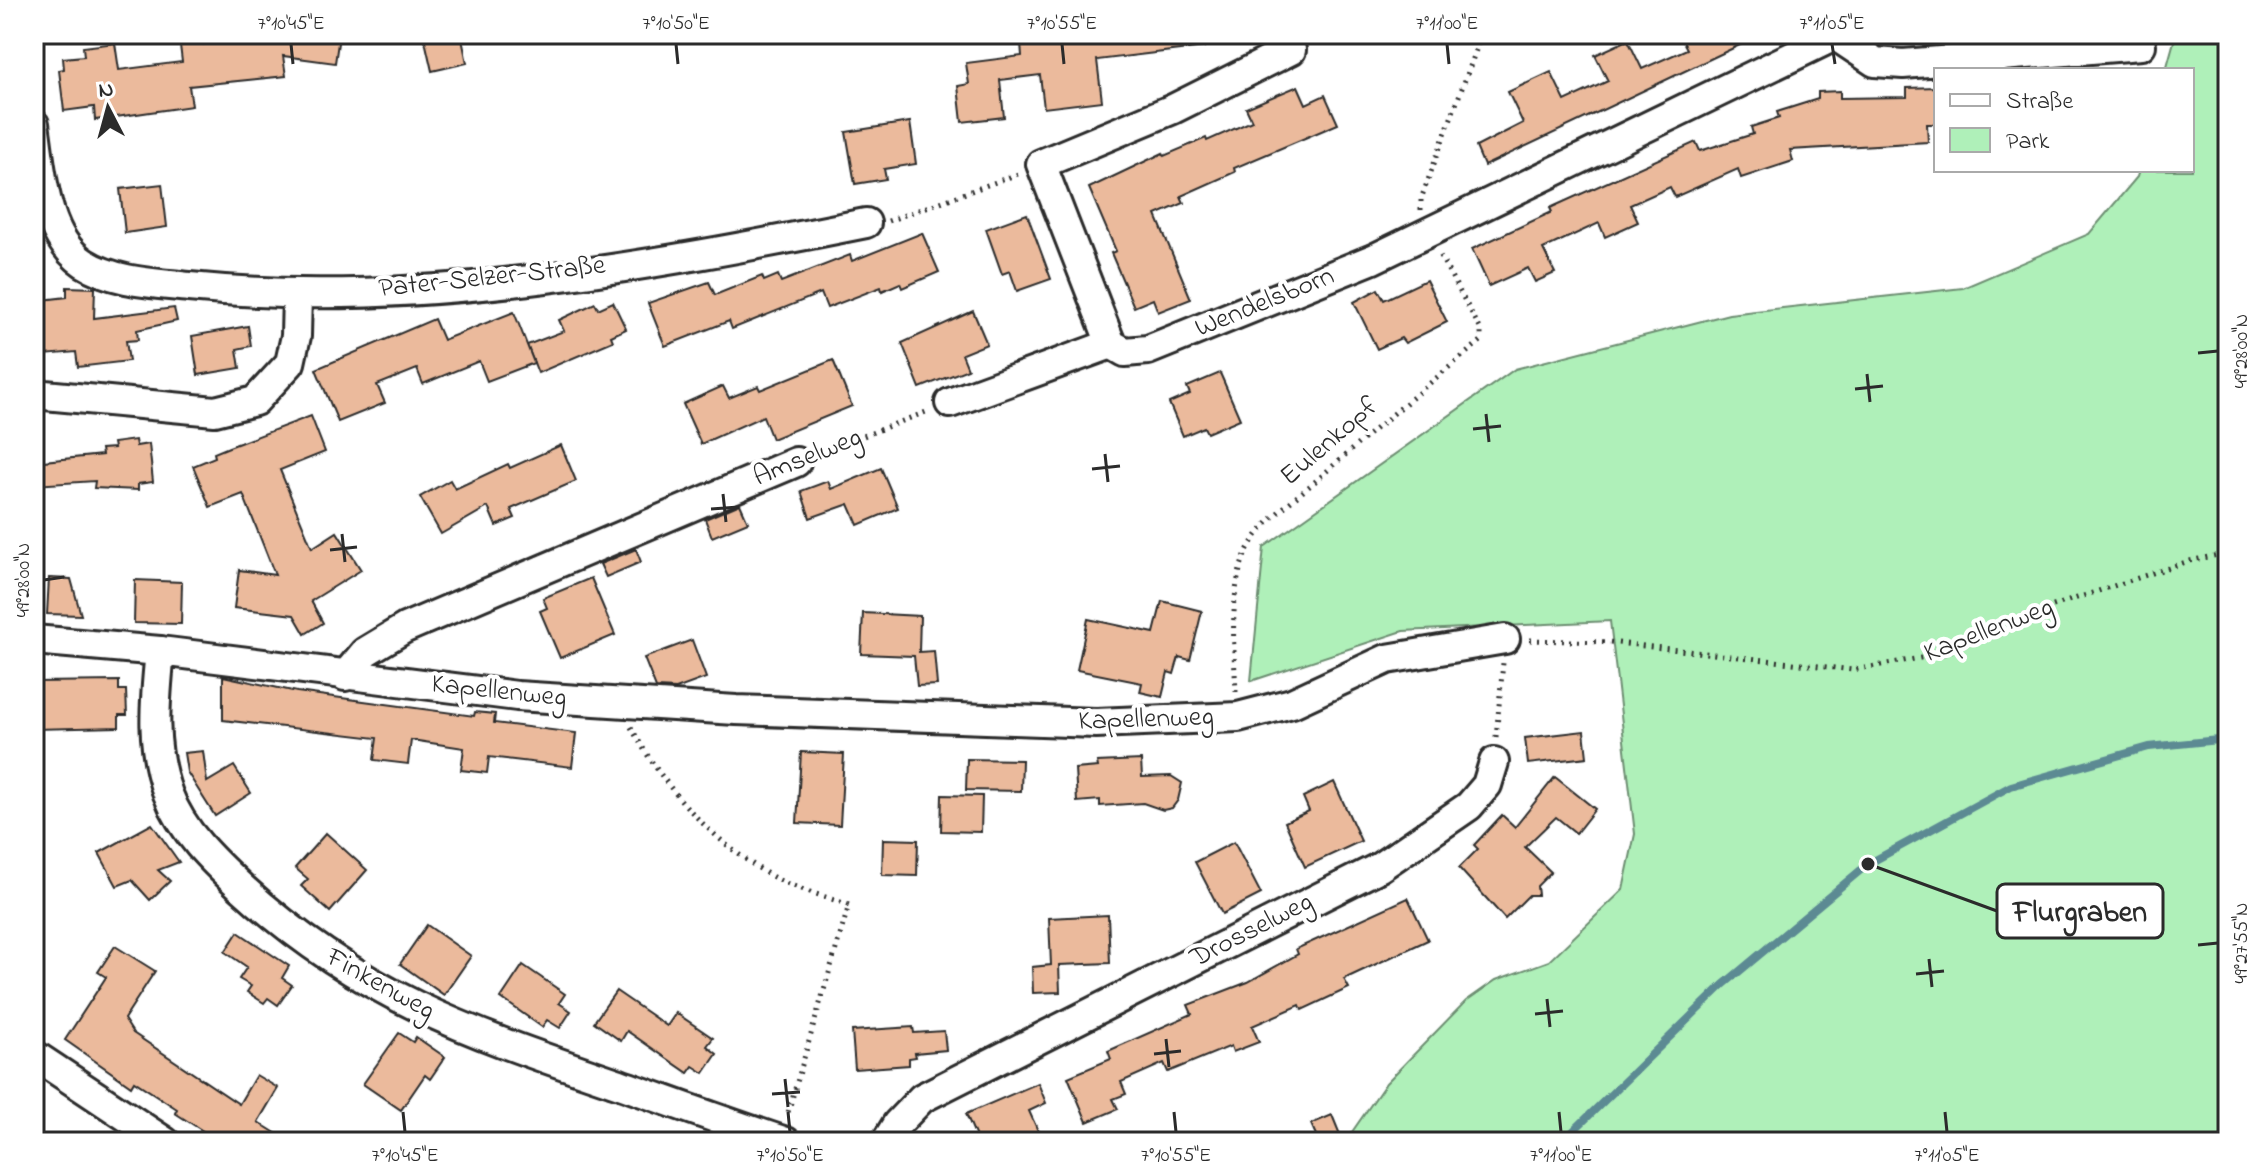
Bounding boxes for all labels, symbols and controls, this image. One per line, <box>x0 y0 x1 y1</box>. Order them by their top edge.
text: 7°10'45"E <box>257 10 325 39</box>
text: 7°10'50"E <box>642 10 710 39</box>
text: 7°10'55"E <box>1027 10 1097 39</box>
text: 7°11'00"E <box>1416 10 1478 39</box>
text: 7°11'05"E <box>1799 10 1865 39</box>
north arrow <box>68 68 148 148</box>
legend <box>1934 68 2194 172</box>
text: N <box>97 74 115 108</box>
text: Straße <box>2006 85 2073 120</box>
text: Park <box>2006 125 2050 160</box>
street label: Pater-Selzer-Straße <box>377 246 608 310</box>
street label: Wendelsborn <box>1189 256 1341 350</box>
text: 49°28'00"N <box>2228 314 2257 388</box>
street label: Eulenkopf <box>1272 387 1388 497</box>
street label: Amselweg <box>747 418 869 498</box>
text: 49°28'00"N <box>10 543 39 617</box>
street label: Kapellenweg <box>1918 588 2060 674</box>
street label: Kapellenweg <box>429 665 569 719</box>
street label: Kapellenweg <box>1077 697 1215 743</box>
street label: Drosselweg <box>1183 883 1321 980</box>
callout: Flurgraben <box>1997 884 2163 938</box>
text: Flurgraben <box>2011 892 2147 937</box>
text: 49°27'55"N <box>2228 903 2257 983</box>
street label: Finkenweg <box>317 938 442 1032</box>
text: 7°10'45"E <box>371 1142 439 1171</box>
text: 7°10'50"E <box>756 1142 824 1171</box>
text: 7°10'55"E <box>1141 1142 1211 1171</box>
text: 7°11'00"E <box>1530 1142 1592 1171</box>
text: 7°11'05"E <box>1914 1142 1980 1171</box>

